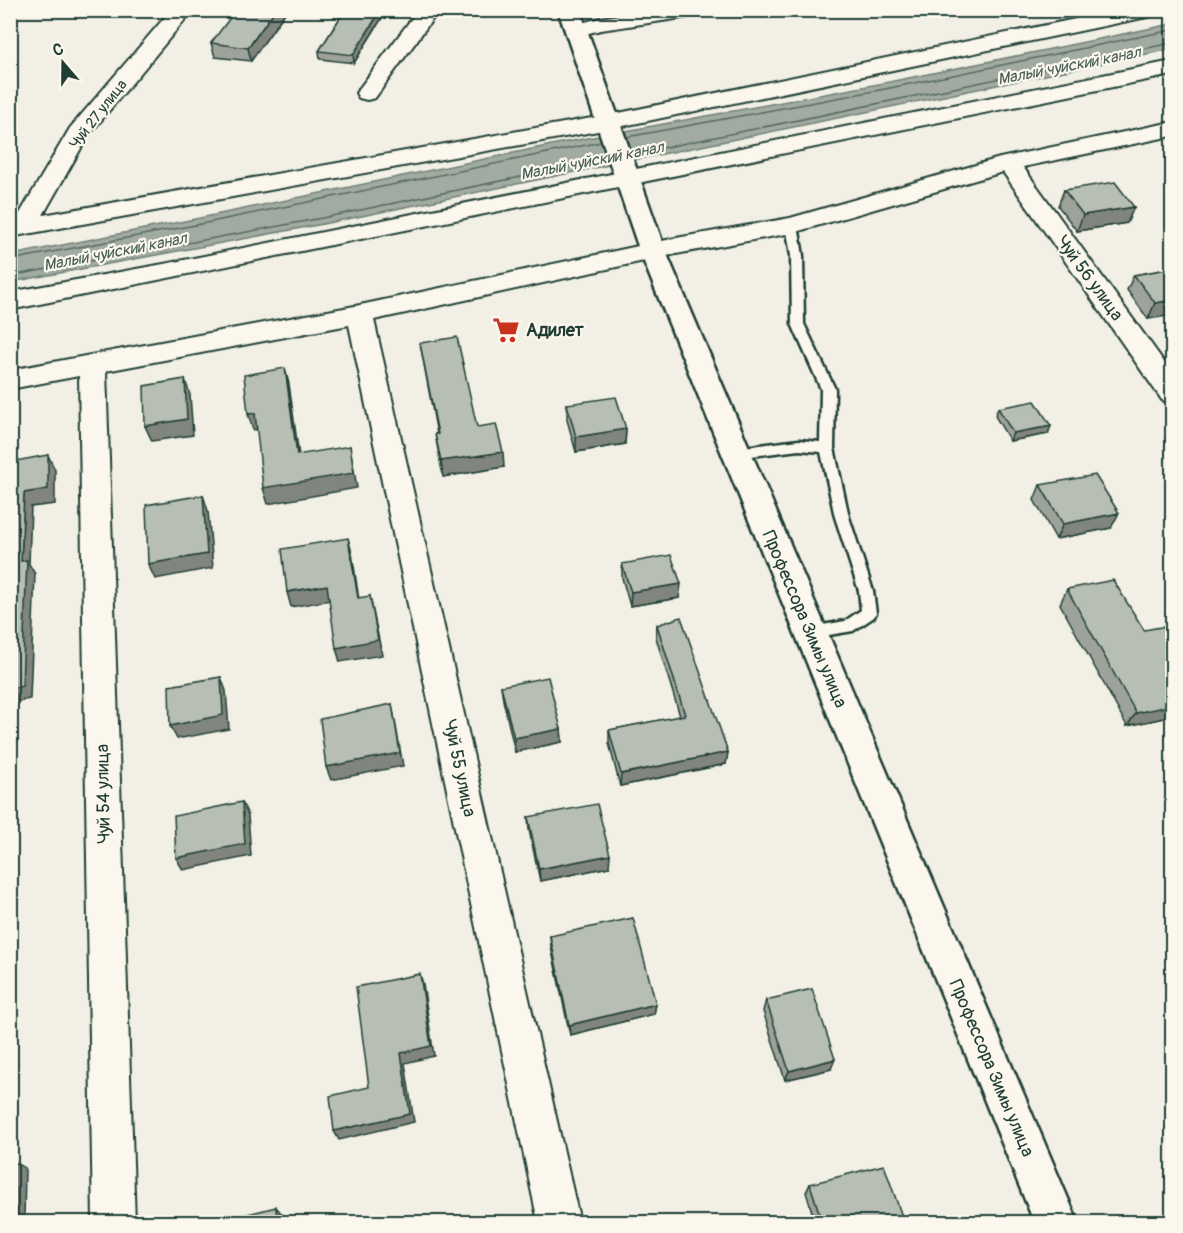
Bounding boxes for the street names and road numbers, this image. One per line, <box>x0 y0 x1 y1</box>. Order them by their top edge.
street label: Чуй 27 улица <box>65 76 131 153</box>
street label: Чуй 56 улица <box>1051 231 1128 326</box>
street label: Профессора Зимы улица <box>757 527 852 711</box>
street label: Чуй 55 улица <box>438 717 481 819</box>
street label: Чуй 54 улица <box>91 744 116 844</box>
street label: Профессора Зимы улица <box>944 976 1039 1160</box>

